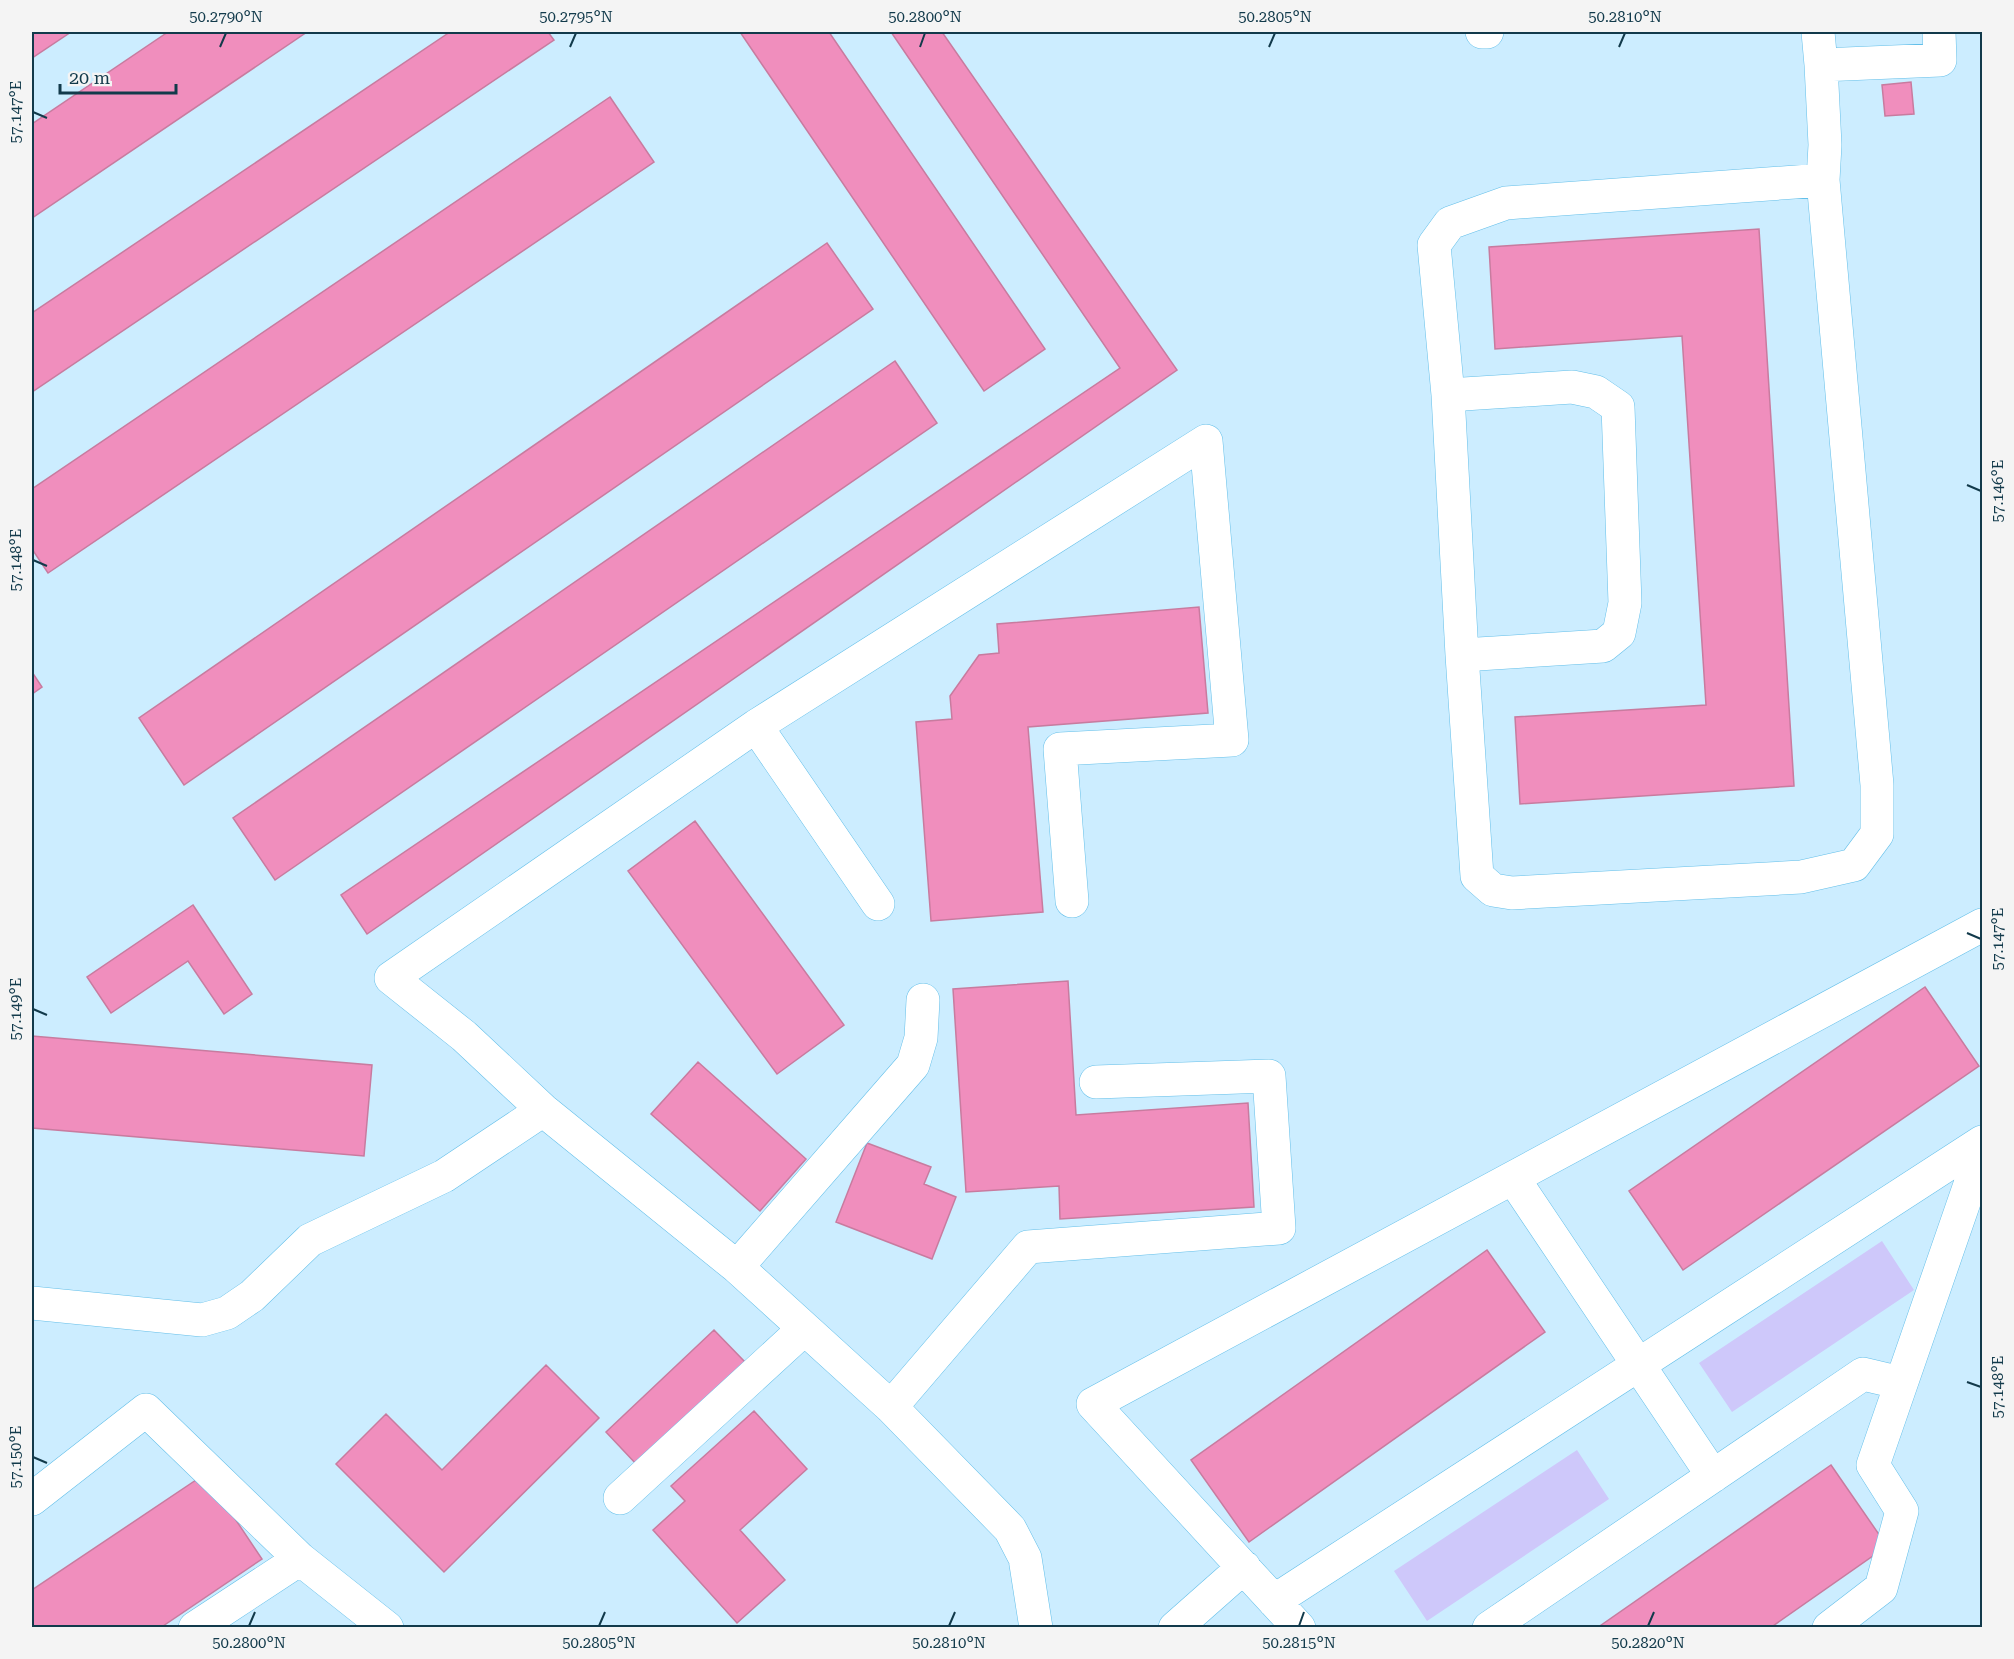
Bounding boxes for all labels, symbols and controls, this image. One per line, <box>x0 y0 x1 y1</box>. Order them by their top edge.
text: 50.2790°N <box>189 8 263 26</box>
text: 50.2795°N <box>539 8 613 26</box>
text: 50.2800°N <box>888 8 962 26</box>
text: 50.2805°N <box>1238 8 1312 26</box>
text: 50.2810°N <box>1588 8 1662 26</box>
scale bar <box>60 57 176 95</box>
text: 20 m <box>69 67 110 88</box>
text: 57.147°E <box>7 81 25 143</box>
text: 57.146°E <box>1989 460 2007 522</box>
text: 57.148°E <box>7 529 25 591</box>
text: 57.147°E <box>1989 908 2007 970</box>
text: 57.149°E <box>7 978 25 1040</box>
text: 57.148°E <box>1989 1356 2007 1418</box>
text: 57.150°E <box>7 1426 25 1488</box>
text: 50.2800°N <box>212 1634 286 1652</box>
text: 50.2805°N <box>562 1634 636 1652</box>
text: 50.2810°N <box>912 1634 986 1652</box>
text: 50.2815°N <box>1262 1634 1336 1652</box>
text: 50.2820°N <box>1611 1634 1685 1652</box>

